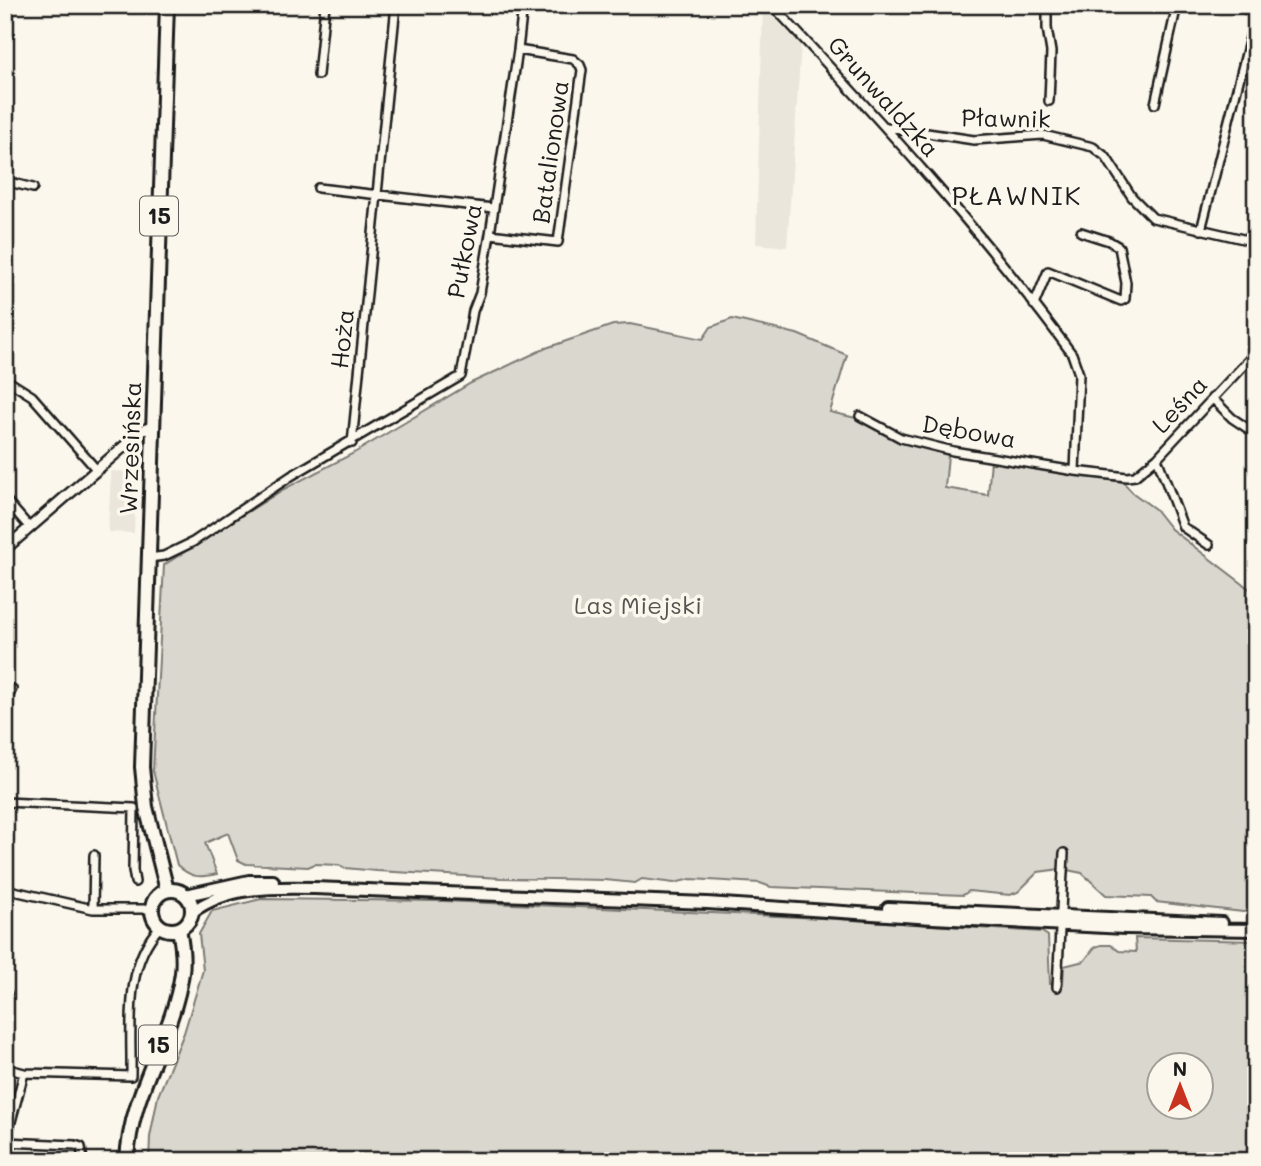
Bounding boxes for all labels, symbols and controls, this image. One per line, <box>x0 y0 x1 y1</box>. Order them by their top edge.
street label: Grunwaldzka <box>822 29 947 163</box>
street label: Batalionowa <box>524 78 575 225</box>
street label: Pławnik <box>961 101 1051 134</box>
district label: PŁAWNIK <box>952 178 1082 212</box>
road number: 15 <box>140 196 178 236</box>
street label: Pułkowa <box>439 201 488 301</box>
street label: Hoża <box>323 308 360 370</box>
street label: Leśna <box>1145 369 1213 439</box>
street label: Wrzesińska <box>112 381 147 515</box>
street label: Dębowa <box>920 407 1018 454</box>
park label: Las Miejski <box>574 589 702 620</box>
road number: 15 <box>139 1026 177 1064</box>
north arrow <box>1146 1050 1216 1120</box>
text: N <box>1173 1056 1187 1081</box>

